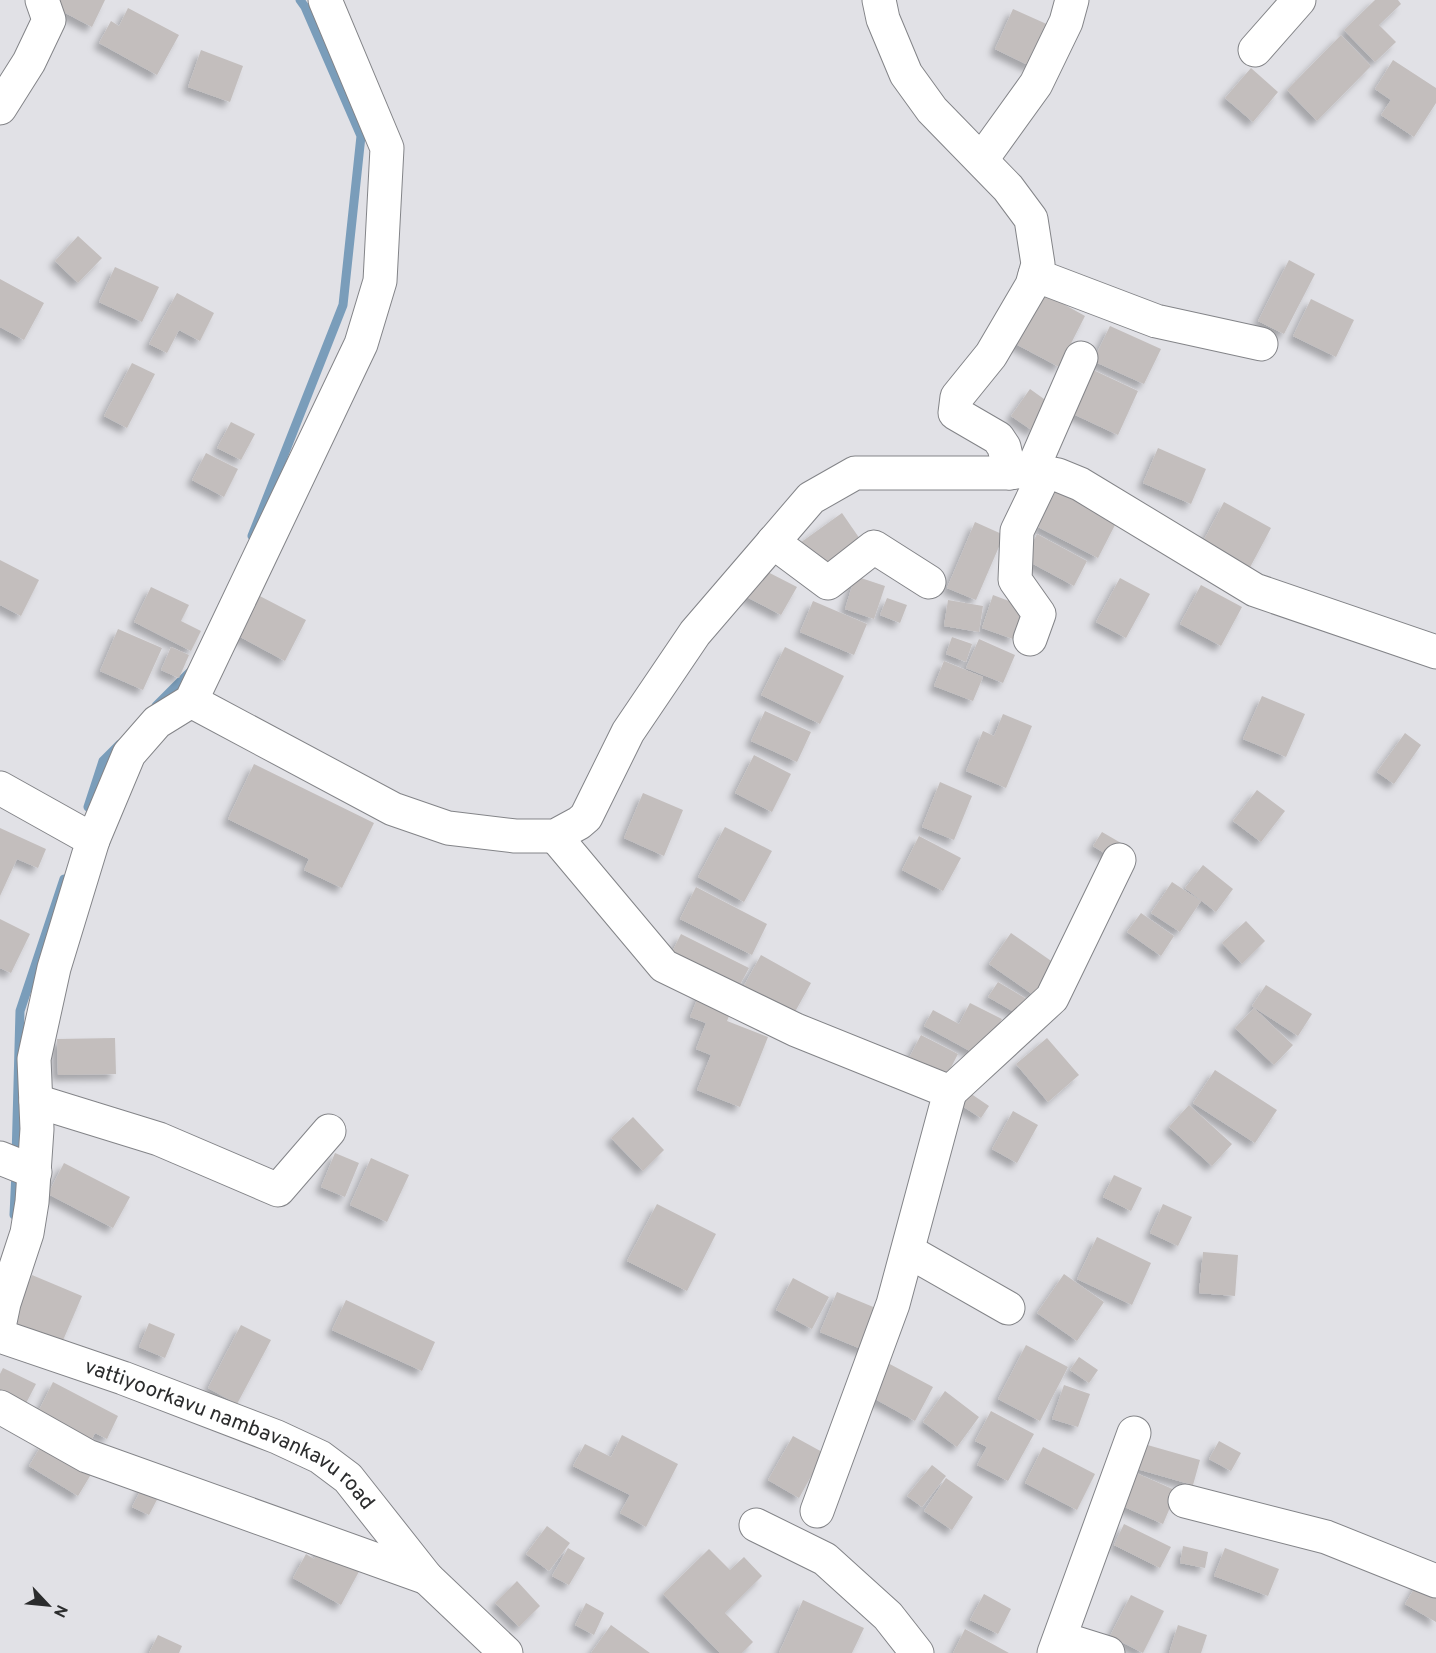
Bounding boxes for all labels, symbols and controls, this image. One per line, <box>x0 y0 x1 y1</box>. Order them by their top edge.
street label: vattiyoorkavu nambavankavu road <box>81 1354 380 1516</box>
north arrow <box>18 1575 78 1635</box>
text: N <box>48 1601 71 1620</box>

